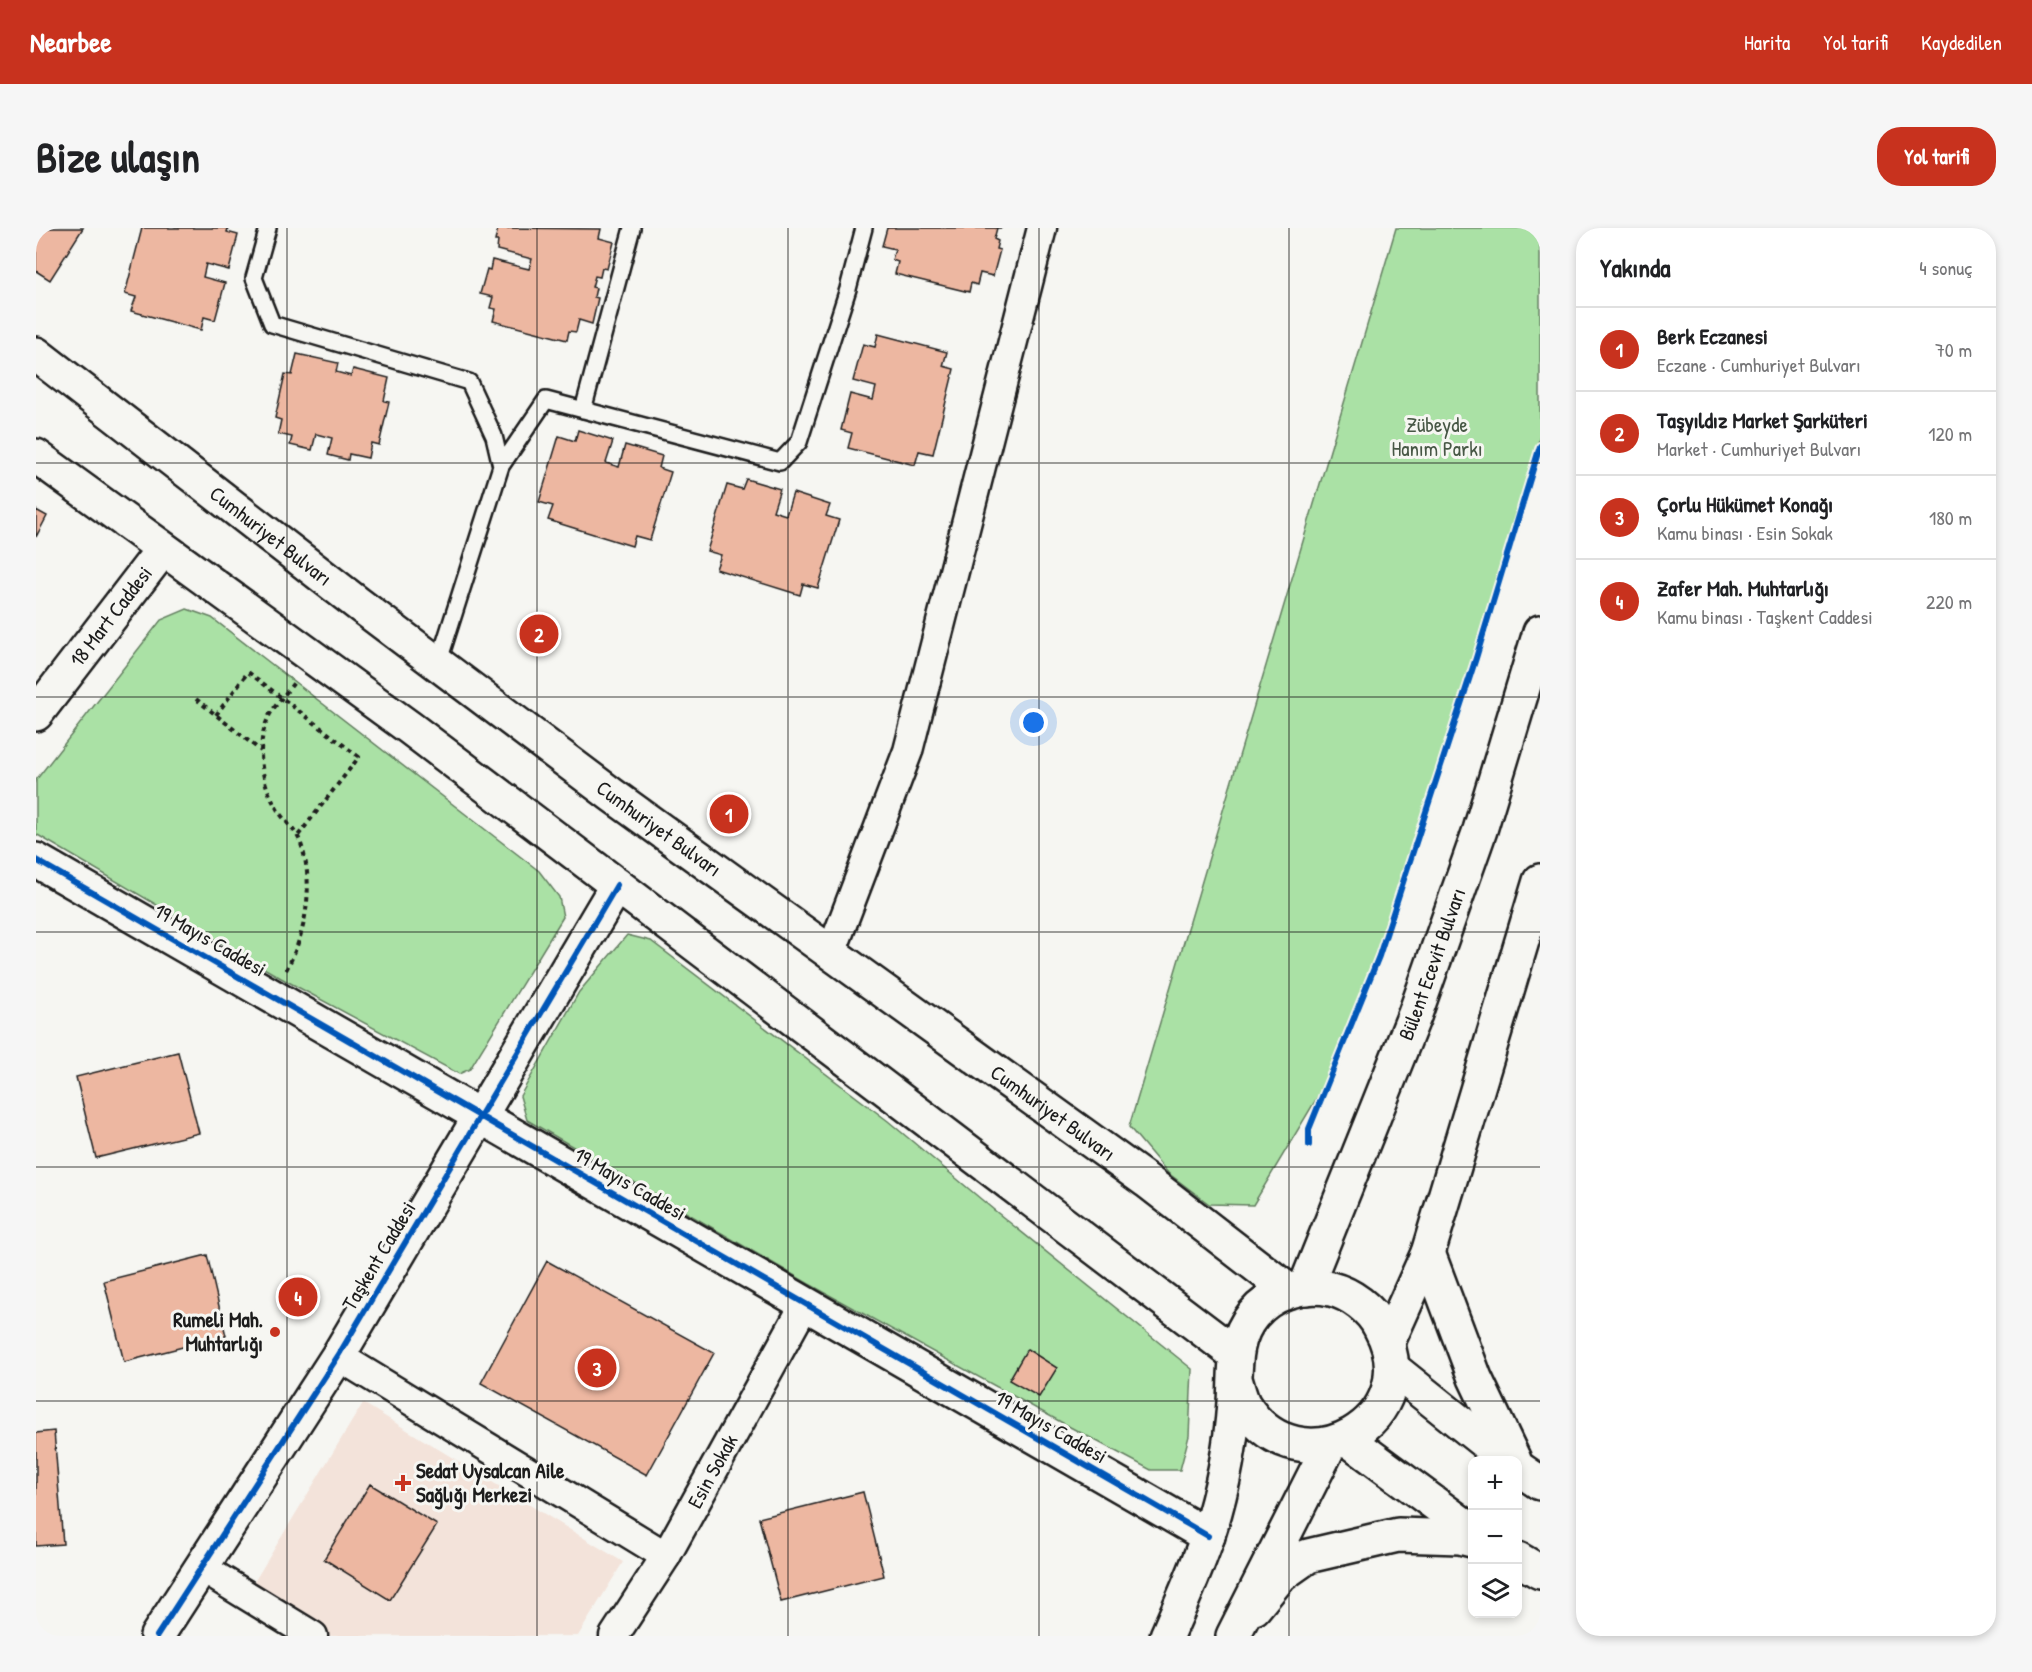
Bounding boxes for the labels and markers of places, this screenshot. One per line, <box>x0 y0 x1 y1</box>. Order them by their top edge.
pin: 2 <box>520 612 558 656</box>
pin: 1 <box>710 792 748 836</box>
pin: 4 <box>278 1274 318 1320</box>
place label: Rumeli Mah. Muhtarlığı <box>173 1305 263 1359</box>
marker: Rumeli Mah. Muhtarlığı <box>268 1325 282 1339</box>
pin: 3 <box>578 1346 616 1390</box>
place label: Sedat Uysalcan Aile Sağlığı Merkezi <box>416 1456 565 1510</box>
marker: Sedat Uysalcan Aile Sağlığı Merkezi <box>394 1474 412 1492</box>

